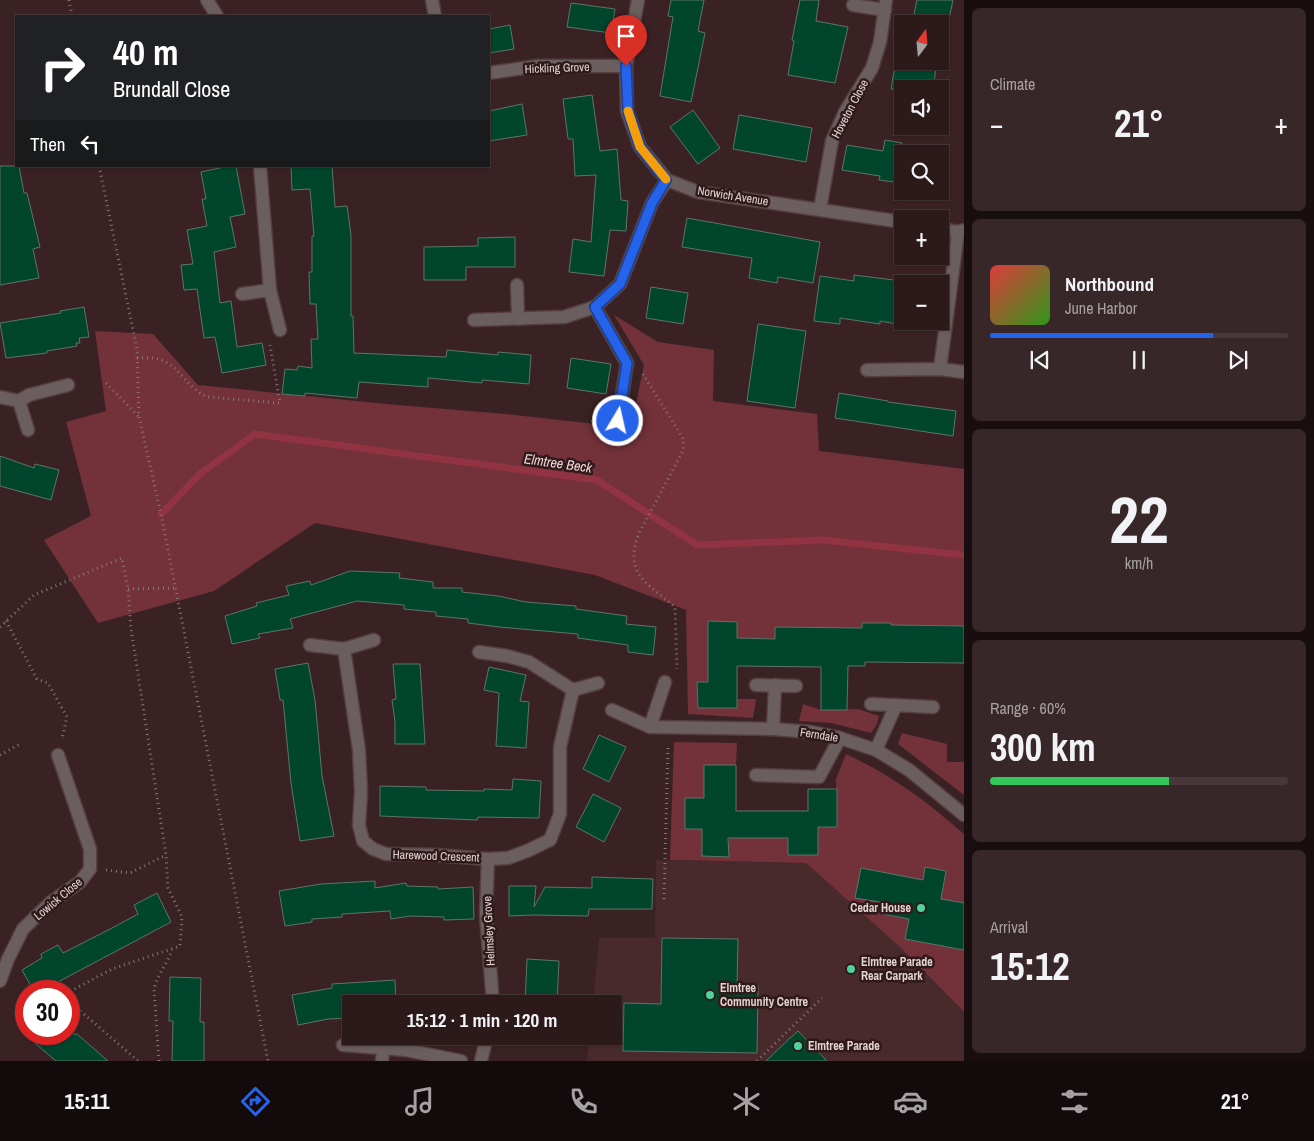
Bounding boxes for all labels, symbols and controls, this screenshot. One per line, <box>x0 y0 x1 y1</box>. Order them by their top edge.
pin <box>605 15 647 66</box>
north arrow <box>894 15 949 70</box>
map controls <box>894 15 949 330</box>
icon: arrive <box>612 22 640 50</box>
text: 40 m <box>113 29 178 76</box>
icon: right <box>30 35 95 100</box>
street label: Hickling Grove <box>524 59 590 77</box>
text: Climate <box>990 73 1035 95</box>
text: Brundall Close <box>113 74 230 104</box>
street label: Hoveton Close <box>828 77 872 141</box>
button: sound <box>894 80 949 135</box>
text: 21° <box>1114 98 1164 149</box>
text: − <box>990 105 1003 143</box>
text: + <box>1275 105 1288 143</box>
icon: left <box>76 130 104 158</box>
text: Then <box>30 131 66 157</box>
button: search <box>894 145 949 200</box>
street label: Norwich Avenue <box>696 183 770 209</box>
button: + <box>894 210 949 265</box>
text: Northbound <box>1065 271 1154 297</box>
button: − <box>894 275 949 330</box>
text: June Harbor <box>1065 297 1137 319</box>
icon: previous <box>1026 346 1054 374</box>
icon: pause <box>1125 346 1153 374</box>
icon: next <box>1224 346 1252 374</box>
position arrow <box>591 394 643 446</box>
water label: Elmtree Beck <box>523 449 594 477</box>
text: 22 <box>1109 476 1169 563</box>
text: km/h <box>1125 552 1153 574</box>
text: Range · 60% <box>990 697 1066 719</box>
text: 300 km <box>990 722 1096 773</box>
street label: Ferndale <box>799 724 839 746</box>
street label: Harewood Crescent <box>392 846 480 866</box>
street label: Lowick Close <box>30 874 86 924</box>
street label: Helmsley Grove <box>479 896 499 966</box>
place label: Cedar House <box>850 900 912 916</box>
marker: Cedar House <box>915 902 927 914</box>
text: Arrival <box>990 916 1028 938</box>
text: 15:12 <box>990 941 1070 992</box>
place label: Elmtree Parade Rear Carpark <box>861 954 933 984</box>
marker: Elmtree Parade Rear Carpark <box>845 963 857 975</box>
speed limit sign: 30 <box>15 980 80 1045</box>
place label: Elmtree Community Centre <box>720 980 809 1010</box>
marker: Elmtree Community Centre <box>704 989 716 1001</box>
text: 15:12 · 1 min · 120 m <box>407 1007 557 1033</box>
place label: Elmtree Parade <box>808 1038 880 1054</box>
marker: Elmtree Parade <box>792 1040 804 1052</box>
icon: directions <box>238 1084 273 1119</box>
icon: music <box>402 1084 437 1119</box>
icon: phone <box>566 1084 601 1119</box>
icon: climate <box>729 1084 764 1119</box>
icon: car <box>893 1084 928 1119</box>
icon: filters <box>1057 1084 1092 1119</box>
text: 15:11 <box>64 1086 110 1116</box>
text: 21° <box>1221 1086 1250 1116</box>

